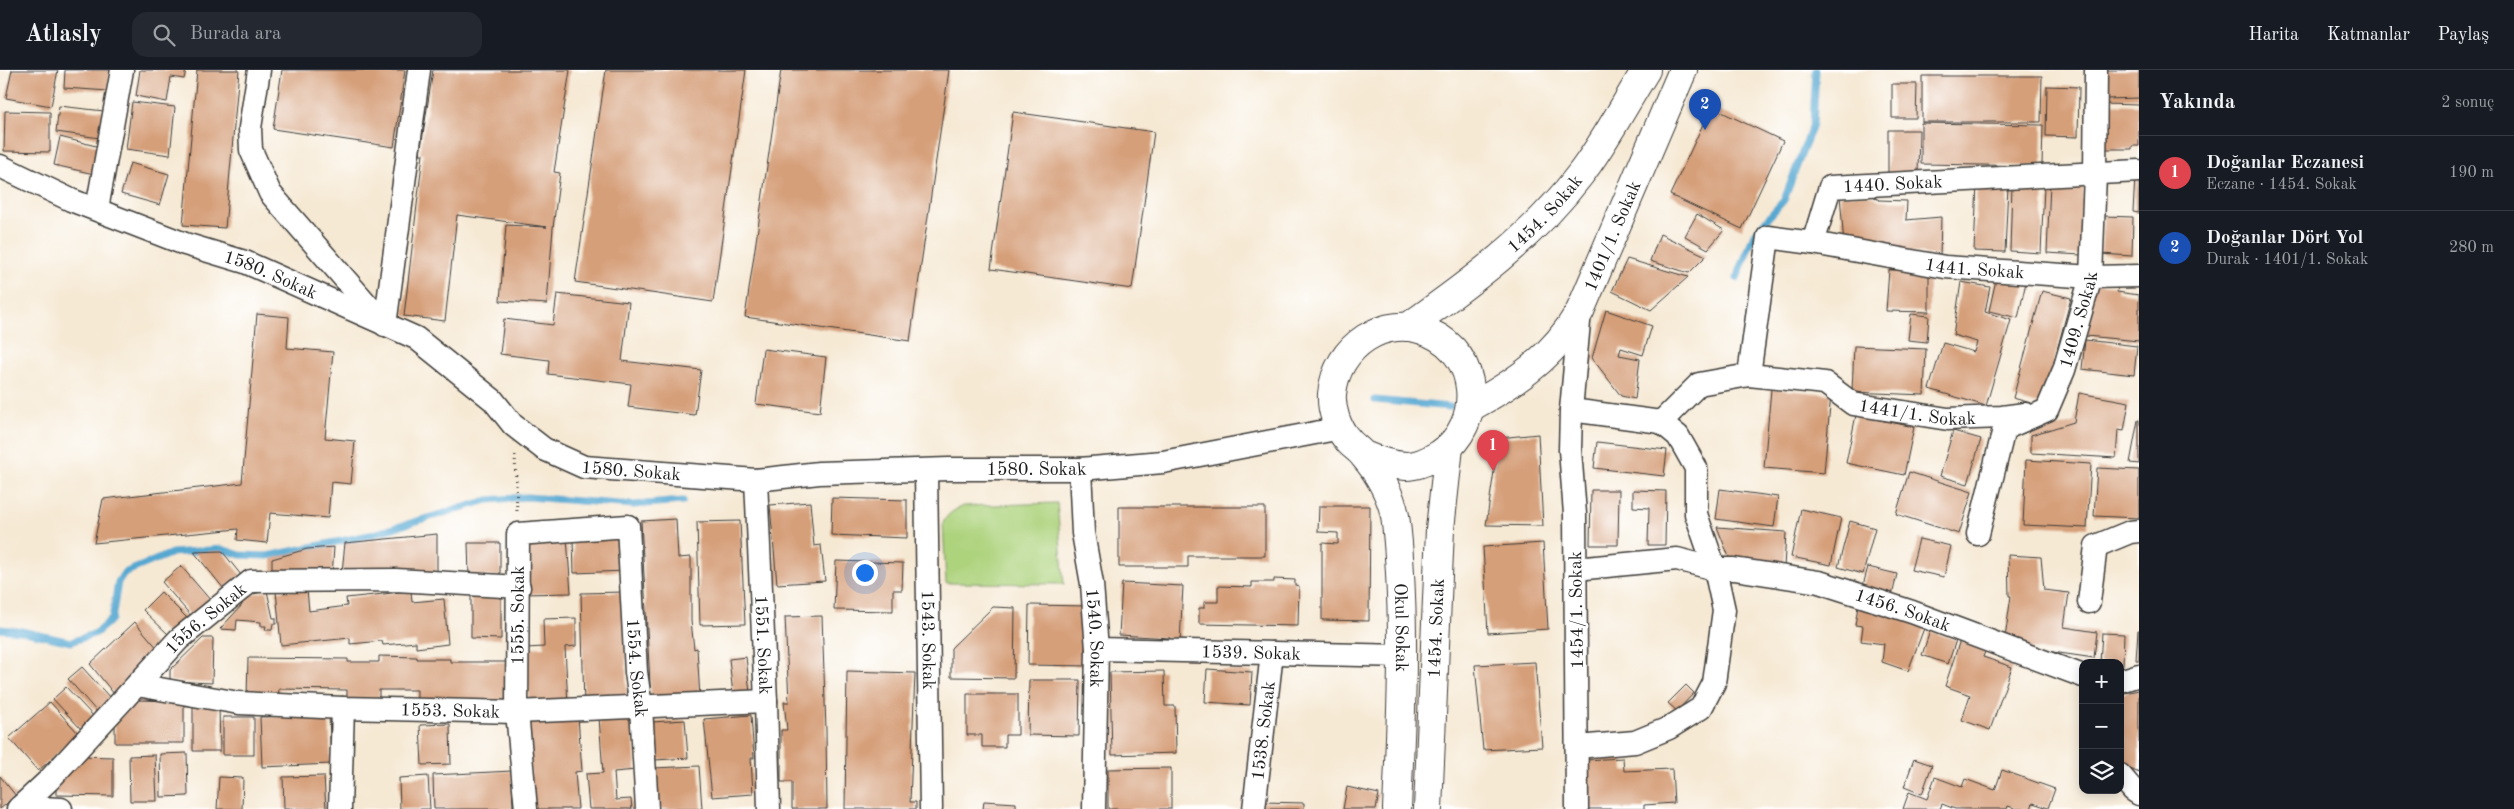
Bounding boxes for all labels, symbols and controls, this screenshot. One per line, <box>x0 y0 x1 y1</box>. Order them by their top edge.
search box <box>132 12 482 57</box>
icon: search <box>150 21 178 49</box>
text: Atlasly <box>25 23 102 47</box>
text: Burada ara <box>190 25 281 44</box>
text: Harita <box>2248 26 2299 44</box>
text: Katmanlar <box>2327 26 2410 44</box>
text: Paylaş <box>2438 26 2489 44</box>
pin: 2 <box>1689 89 1721 130</box>
text: Yakında <box>2159 92 2235 113</box>
text: 2 sonuç <box>2441 95 2494 111</box>
text: Doğanlar Eczanesi <box>2206 154 2364 173</box>
text: 1 <box>2170 165 2180 181</box>
text: 190 m <box>2449 165 2494 181</box>
street label: 1454. Sokak <box>1504 172 1586 257</box>
street label: 1440. Sokak <box>1843 173 1943 196</box>
text: Eczane · 1454. Sokak <box>2206 177 2357 193</box>
street label: 1401/1. Sokak <box>1582 178 1645 294</box>
text: Doğanlar Dört Yol <box>2206 229 2363 248</box>
text: 2 <box>2170 240 2180 256</box>
text: 280 m <box>2449 240 2494 256</box>
street label: 1580. Sokak <box>222 248 320 303</box>
text: Durak · 1401/1. Sokak <box>2206 252 2368 268</box>
street label: 1441. Sokak <box>1924 256 2025 282</box>
street label: 1409. Sokak <box>2057 271 2101 370</box>
street label: 1441/1. Sokak <box>1857 397 1976 429</box>
pin: 1 <box>1477 430 1509 471</box>
street label: 1580. Sokak <box>581 459 682 484</box>
street label: 1580. Sokak <box>987 461 1087 479</box>
street label: 1454/1. Sokak <box>1567 551 1587 669</box>
your location <box>852 560 878 586</box>
street label: 1555. Sokak <box>509 566 528 665</box>
street label: 1454. Sokak <box>1426 578 1448 678</box>
street label: 1556. Sokak <box>162 580 250 658</box>
street label: Okul Sokak <box>1390 583 1410 672</box>
street label: 1456. Sokak <box>1852 586 1953 636</box>
street label: 1540. Sokak <box>1082 588 1105 688</box>
street label: 1543. Sokak <box>918 590 937 690</box>
street label: 1551. Sokak <box>751 595 774 695</box>
street label: 1554. Sokak <box>623 618 650 718</box>
street label: 1539. Sokak <box>1201 643 1301 664</box>
map controls <box>2079 659 2124 794</box>
button: + <box>2079 659 2124 704</box>
street label: 1538. Sokak <box>1249 680 1279 781</box>
street label: 1553. Sokak <box>400 701 500 722</box>
button: − <box>2079 704 2124 749</box>
button: layers <box>2079 749 2124 794</box>

